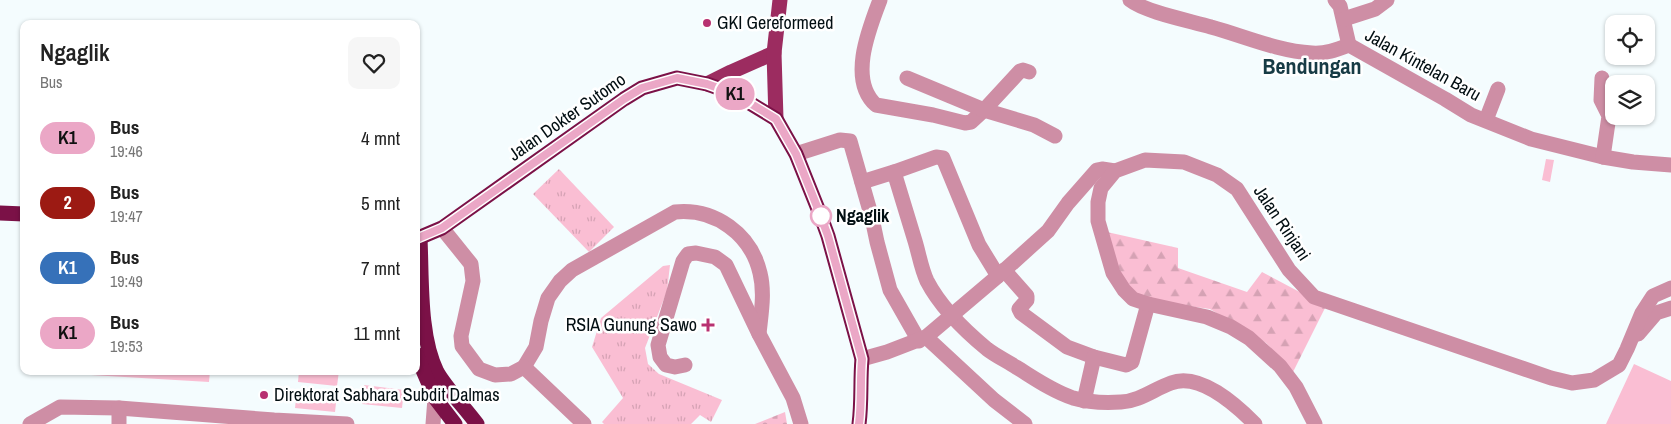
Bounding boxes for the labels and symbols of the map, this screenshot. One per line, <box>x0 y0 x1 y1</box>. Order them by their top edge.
place label: GKI Gereformeed <box>717 10 834 35</box>
marker: GKI Gereformeed <box>701 17 713 29</box>
street label: Jalan Kintelan Baru <box>1361 22 1486 107</box>
district label: Bendungan <box>1262 51 1362 81</box>
street label: Jalan Dokter Sutomo <box>503 67 630 166</box>
line badge: K1 <box>712 78 758 110</box>
street label: Jalan Rinjani <box>1248 180 1317 265</box>
place label: Ngaglik <box>836 203 890 228</box>
marker: Ngaglik <box>810 205 832 227</box>
place label: RSIA Gunung Sawo <box>566 312 697 337</box>
marker: RSIA Gunung Sawo <box>701 318 715 332</box>
place label: Direktorat Sabhara Subdit Dalmas <box>274 382 500 407</box>
marker: Direktorat Sabhara Subdit Dalmas <box>258 389 270 401</box>

